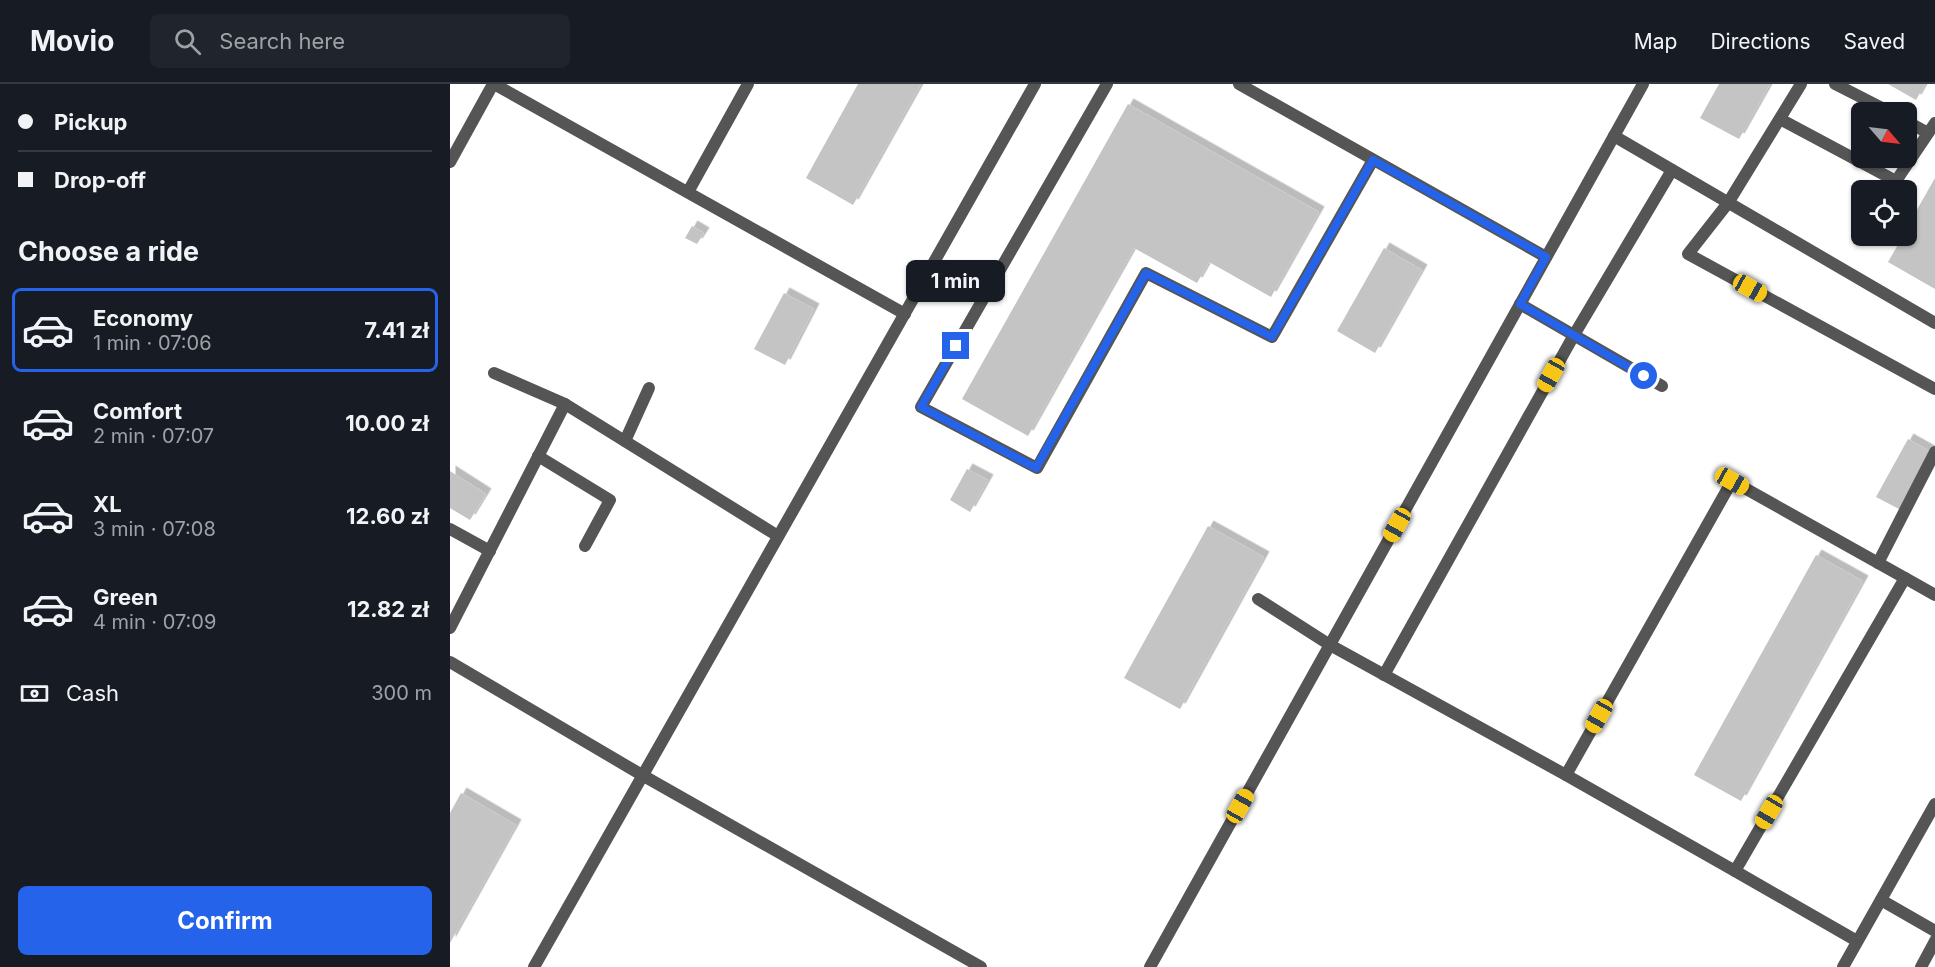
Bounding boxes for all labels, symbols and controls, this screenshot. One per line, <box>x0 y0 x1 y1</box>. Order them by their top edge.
search box <box>150 14 570 68</box>
text: Movio <box>30 24 114 58</box>
icon: search <box>171 25 204 58</box>
text: Search here <box>219 28 345 54</box>
text: Map <box>1634 29 1677 54</box>
text: Directions <box>1710 29 1811 54</box>
text: Saved <box>1844 29 1905 54</box>
north arrow <box>1851 102 1917 168</box>
map controls <box>1851 102 1917 246</box>
text: Pickup <box>54 109 128 135</box>
text: Drop-off <box>54 167 146 193</box>
button: locate <box>1851 180 1917 246</box>
text: Choose a ride <box>18 235 199 268</box>
callout: 1 min <box>906 259 1006 301</box>
text: 1 min <box>931 269 980 293</box>
car <box>1730 271 1770 305</box>
icon: car <box>21 303 75 357</box>
text: Economy <box>93 305 193 331</box>
text: 7.41 zł <box>364 317 429 343</box>
text: 1 min · 07:06 <box>93 331 212 355</box>
route end <box>942 332 969 359</box>
car <box>1534 355 1568 395</box>
route start <box>1630 362 1657 389</box>
icon: car <box>21 396 75 450</box>
text: Comfort <box>93 398 182 424</box>
text: 10.00 zł <box>345 410 429 436</box>
text: 2 min · 07:07 <box>93 424 214 448</box>
car <box>1712 464 1752 498</box>
icon: car <box>21 489 75 543</box>
text: XL <box>93 491 122 517</box>
text: 12.60 zł <box>346 503 429 529</box>
car <box>1380 505 1414 545</box>
text: 3 min · 07:08 <box>93 517 216 541</box>
icon: car <box>21 582 75 636</box>
text: Green <box>93 584 158 610</box>
text: 12.82 zł <box>347 596 429 622</box>
text: 4 min · 07:09 <box>93 610 216 634</box>
icon: cash <box>18 677 51 710</box>
text: Cash <box>66 680 119 706</box>
text: 300 m <box>371 681 432 705</box>
car <box>1582 696 1616 736</box>
car <box>1223 786 1257 826</box>
car <box>1752 792 1786 832</box>
button: Confirm <box>18 886 432 955</box>

